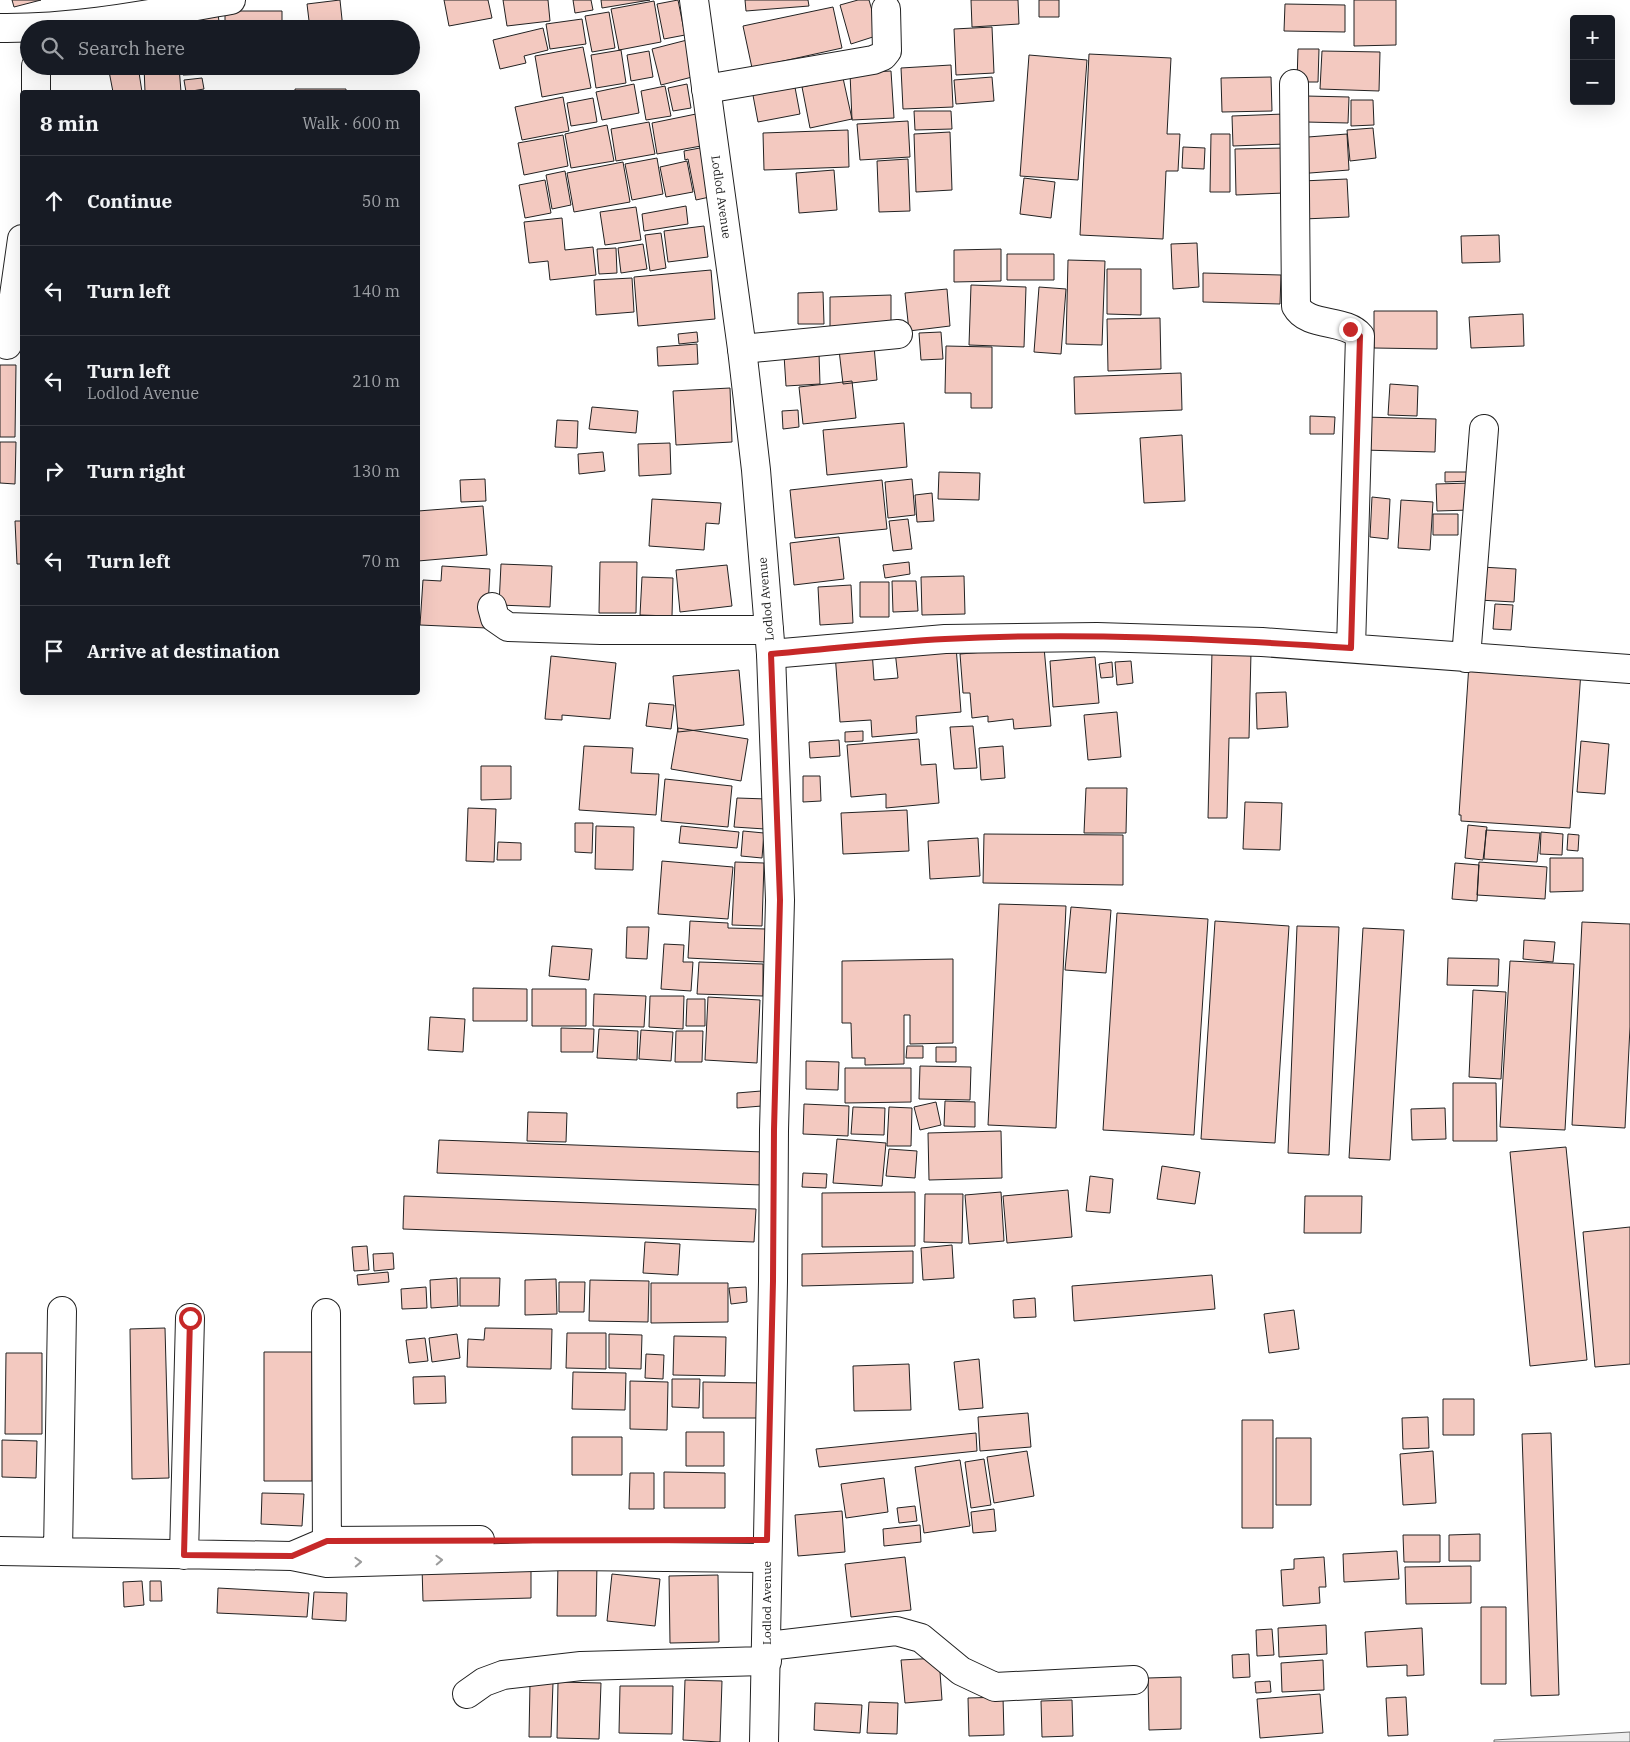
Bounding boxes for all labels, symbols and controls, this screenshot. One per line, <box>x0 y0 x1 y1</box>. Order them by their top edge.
map controls <box>1570 15 1615 105</box>
button: + <box>1570 15 1615 60</box>
search box <box>20 20 420 75</box>
icon: search <box>38 34 66 62</box>
text: Search here <box>78 36 185 60</box>
button: − <box>1570 60 1615 105</box>
text: 8 min <box>40 109 99 137</box>
text: Walk · 600 m <box>302 113 400 133</box>
street label: Lodlod Avenue <box>708 154 735 240</box>
icon: ahead <box>40 187 68 215</box>
text: Continue <box>87 189 172 213</box>
text: 50 m <box>362 191 400 211</box>
icon: left <box>40 277 68 305</box>
text: Turn left <box>87 279 170 303</box>
text: 140 m <box>352 281 400 301</box>
route end <box>1339 318 1362 341</box>
text: Turn left <box>87 359 170 383</box>
icon: left <box>40 367 68 395</box>
text: 210 m <box>352 371 400 391</box>
text: Lodlod Avenue <box>87 383 199 403</box>
icon: right <box>40 457 68 485</box>
text: Turn right <box>87 459 185 483</box>
text: 130 m <box>352 461 400 481</box>
icon: left <box>40 547 68 575</box>
text: Turn left <box>87 549 170 573</box>
text: 70 m <box>362 551 400 571</box>
street label: Lodlod Avenue <box>754 557 777 642</box>
icon: arrive <box>40 637 68 665</box>
text: Arrive at destination <box>87 639 280 663</box>
route start <box>179 1307 202 1330</box>
one-way arrow <box>436 1555 443 1565</box>
one-way arrow <box>354 1557 362 1567</box>
street label: Lodlod Avenue <box>759 1561 774 1645</box>

